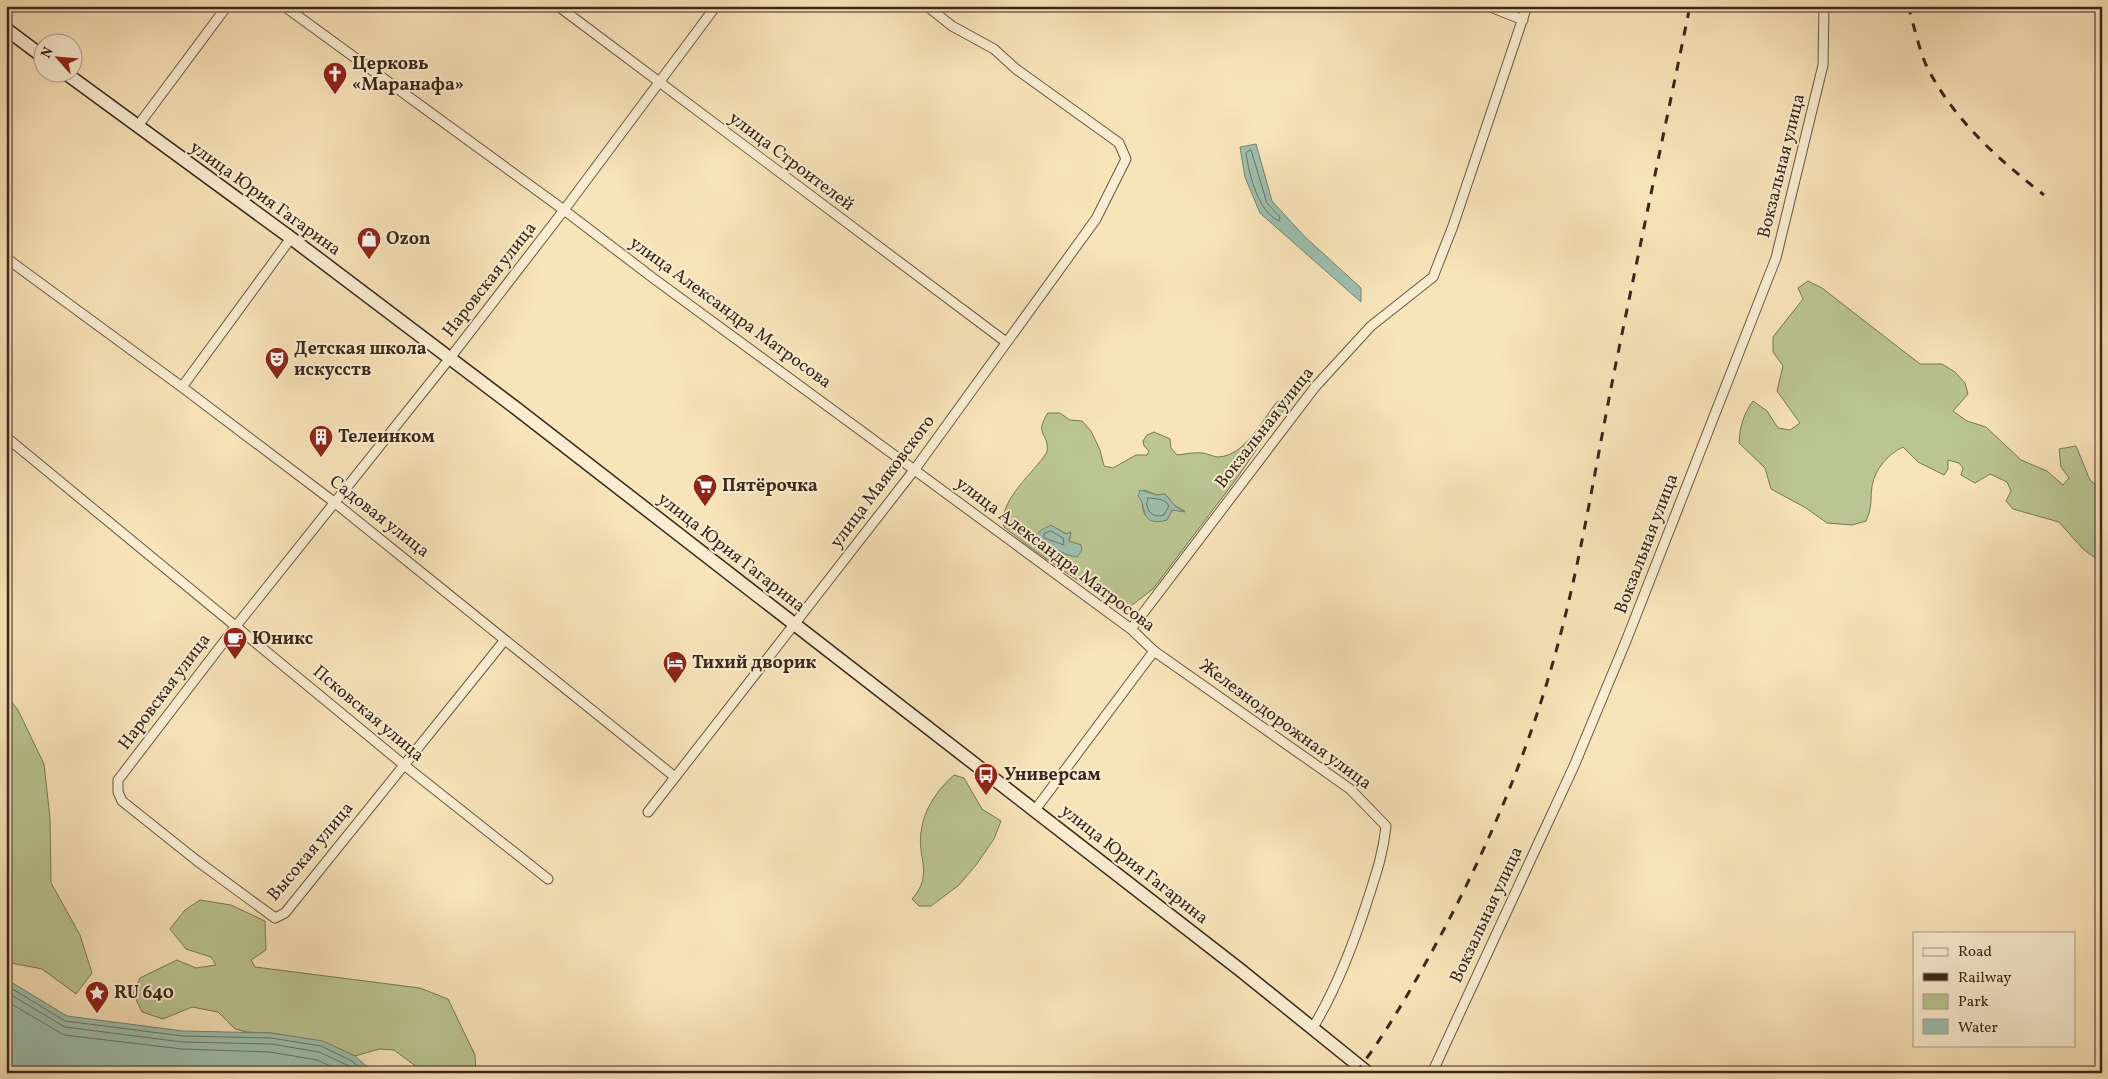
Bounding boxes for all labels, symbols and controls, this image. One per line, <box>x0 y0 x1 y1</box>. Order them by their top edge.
north arrow <box>32 32 82 82</box>
text: N <box>37 44 59 62</box>
place label: Церковь «Маранафа» <box>352 52 464 98</box>
church icon: Церковь «Маранафа» <box>322 61 348 95</box>
street label: Вокзальная улица <box>1752 91 1812 241</box>
street label: улица Строителей <box>723 106 859 218</box>
street label: улица Юрия Гагарина <box>184 135 346 263</box>
street label: Наровская улица <box>437 217 543 343</box>
shop icon: Ozon <box>356 226 382 260</box>
place label: Ozon <box>386 227 431 252</box>
street label: улица Александра Матросова <box>624 231 836 395</box>
place label: Детская школа искусств <box>294 337 427 383</box>
theatre icon: Детская школа искусств <box>264 346 290 380</box>
street label: Вокзальная улица <box>1210 362 1320 494</box>
street label: улица Маяковского <box>825 410 941 554</box>
building icon: Телеинком <box>308 424 334 458</box>
place label: Телеинком <box>338 425 435 450</box>
street label: Садовая улица <box>324 470 434 564</box>
street label: Вокзальная улица <box>1609 470 1685 618</box>
street label: улица Александра Матросова <box>950 471 1160 639</box>
supermarket icon: Пятёрочка <box>692 473 718 507</box>
place label: Пятёрочка <box>722 474 818 499</box>
street label: улица Юрия Гагарина <box>652 487 810 619</box>
cafe icon: Юникс <box>222 626 248 660</box>
place label: Юникс <box>252 627 313 652</box>
street label: Наровская улица <box>113 628 217 755</box>
hotel icon: Тихий дворик <box>662 650 688 684</box>
place label: Тихий дворик <box>692 651 817 676</box>
street label: Железнодорожная улица <box>1193 654 1377 796</box>
street label: Псковская улица <box>307 660 429 768</box>
bus stop icon: Универсам <box>973 762 999 796</box>
place label: Универсам <box>1004 763 1101 788</box>
street label: Высокая улица <box>262 797 360 907</box>
street label: улица Юрия Гагарина <box>1055 799 1213 931</box>
street label: Вокзальная улица <box>1444 843 1530 987</box>
legend <box>1913 932 2076 1046</box>
text: Road <box>1958 942 1992 963</box>
text: Railway <box>1958 968 2011 989</box>
place icon: RU 640 <box>84 980 110 1014</box>
place label: RU 640 <box>114 981 174 1006</box>
text: Park <box>1958 992 1989 1013</box>
text: Water <box>1958 1018 1998 1039</box>

